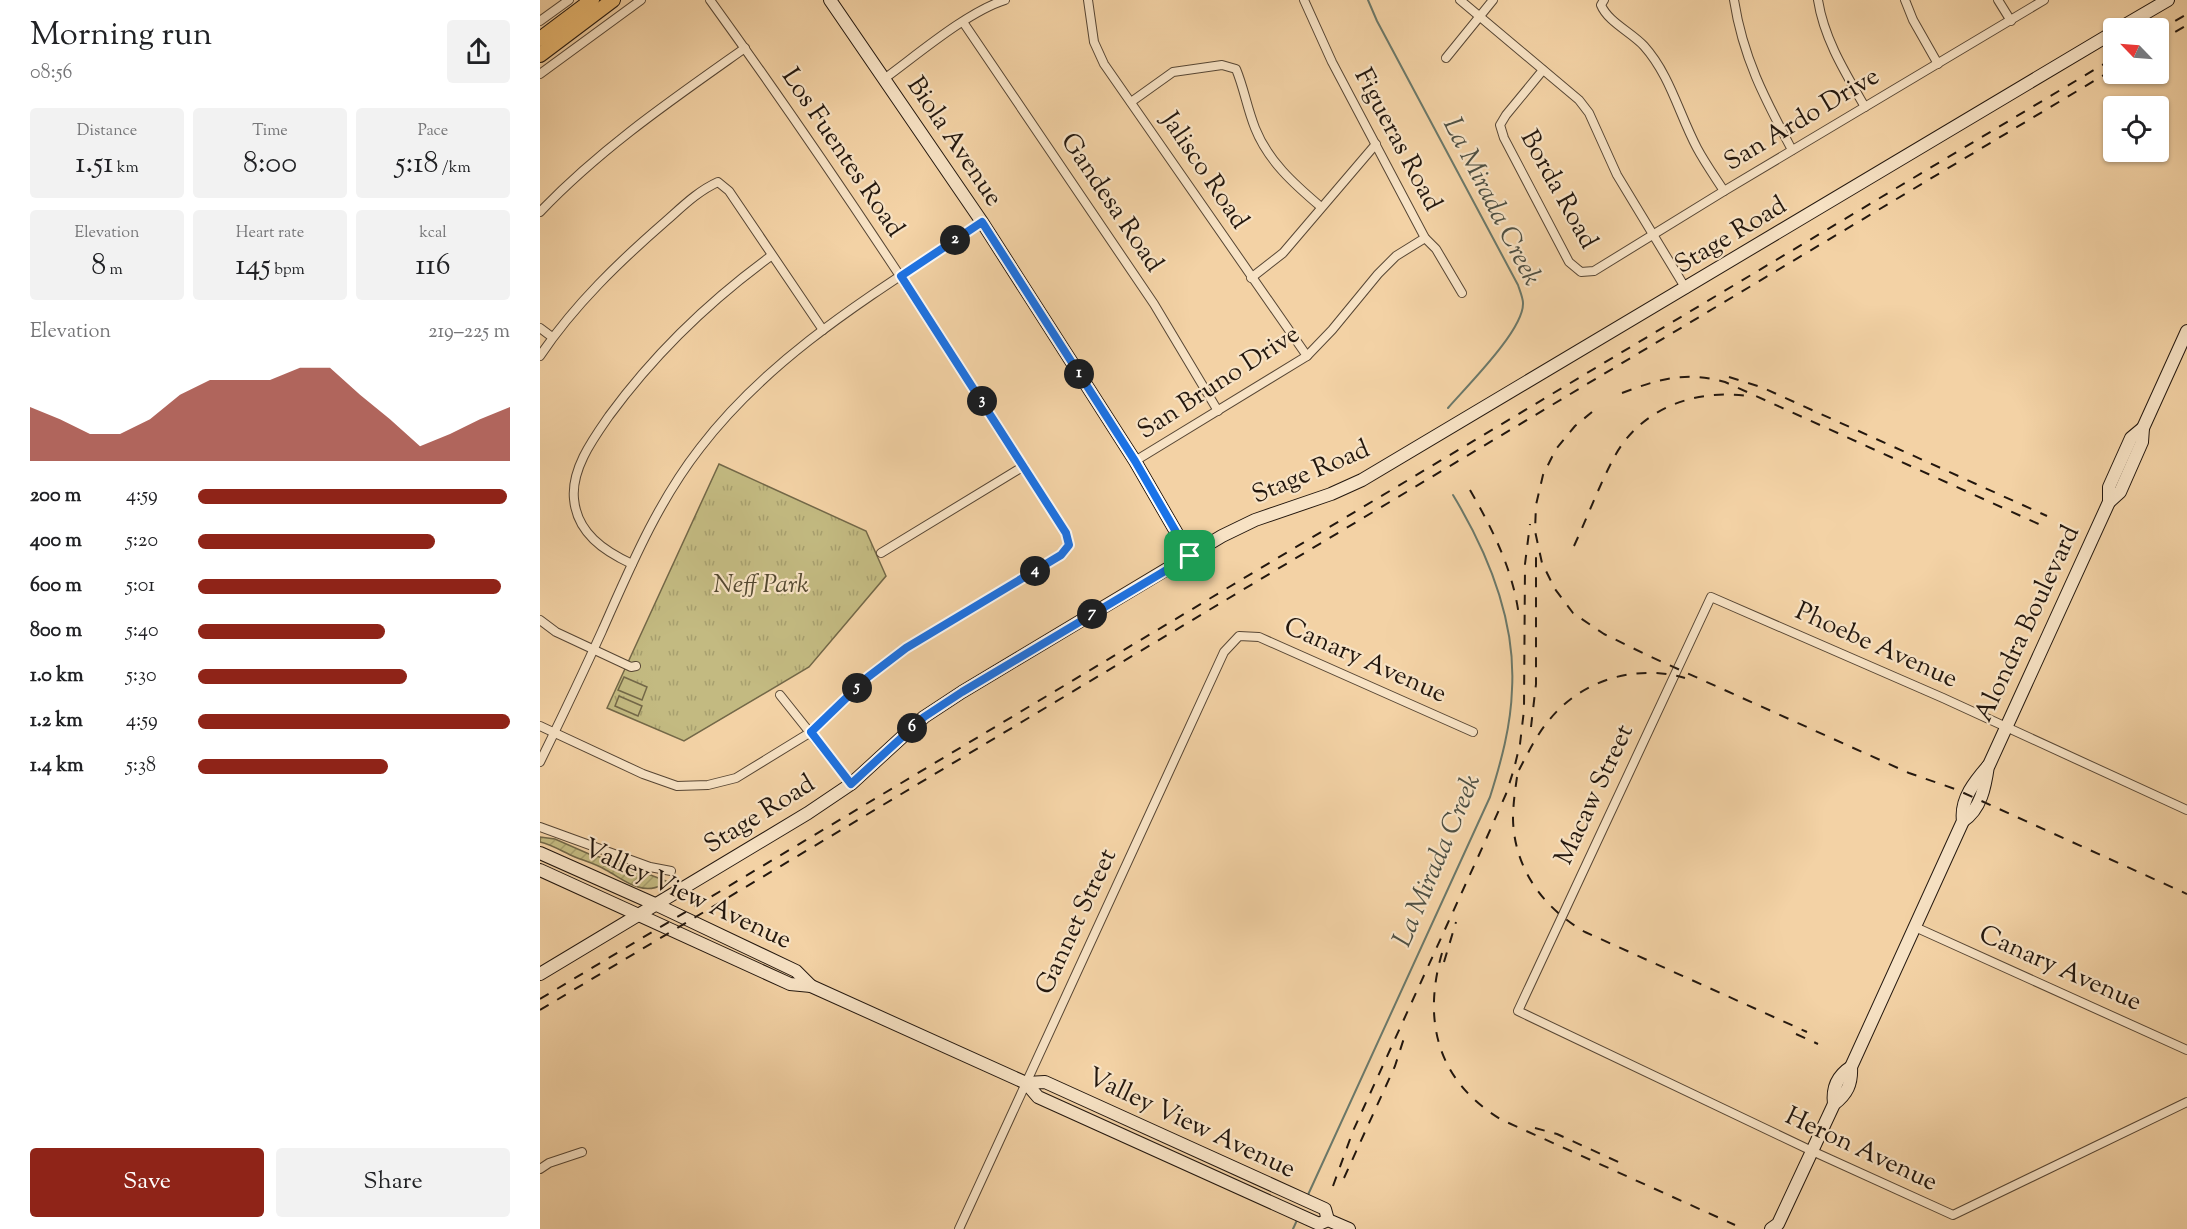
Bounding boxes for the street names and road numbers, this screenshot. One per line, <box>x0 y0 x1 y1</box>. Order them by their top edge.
street label: San Ardo Drive <box>1717 59 1887 181</box>
street label: Los Fuentes Road <box>772 61 913 245</box>
street label: Figueras Road <box>1344 62 1450 218</box>
street label: Biola Avenue <box>897 70 1011 214</box>
street label: Jalisco Road <box>1150 103 1257 237</box>
street label: Borda Road <box>1510 124 1606 257</box>
street label: Gandesa Road <box>1051 126 1172 280</box>
street label: Stage Road <box>1668 188 1794 284</box>
street label: San Bruno Drive <box>1131 317 1307 449</box>
street label: Stage Road <box>1246 431 1376 514</box>
street label: Alondra Boulevard <box>1966 519 2090 728</box>
street label: Phoebe Avenue <box>1789 594 1963 698</box>
street label: Canary Avenue <box>1278 609 1452 713</box>
street label: Macaw Street <box>1546 719 1644 871</box>
street label: Stage Road <box>697 766 823 864</box>
street label: Valley View Avenue <box>577 830 797 960</box>
street label: Gannet Street <box>1027 843 1127 1001</box>
street label: Canary Avenue <box>1973 917 2147 1021</box>
street label: Valley View Avenue <box>1081 1059 1301 1189</box>
street label: Heron Avenue <box>1779 1098 1943 1202</box>

